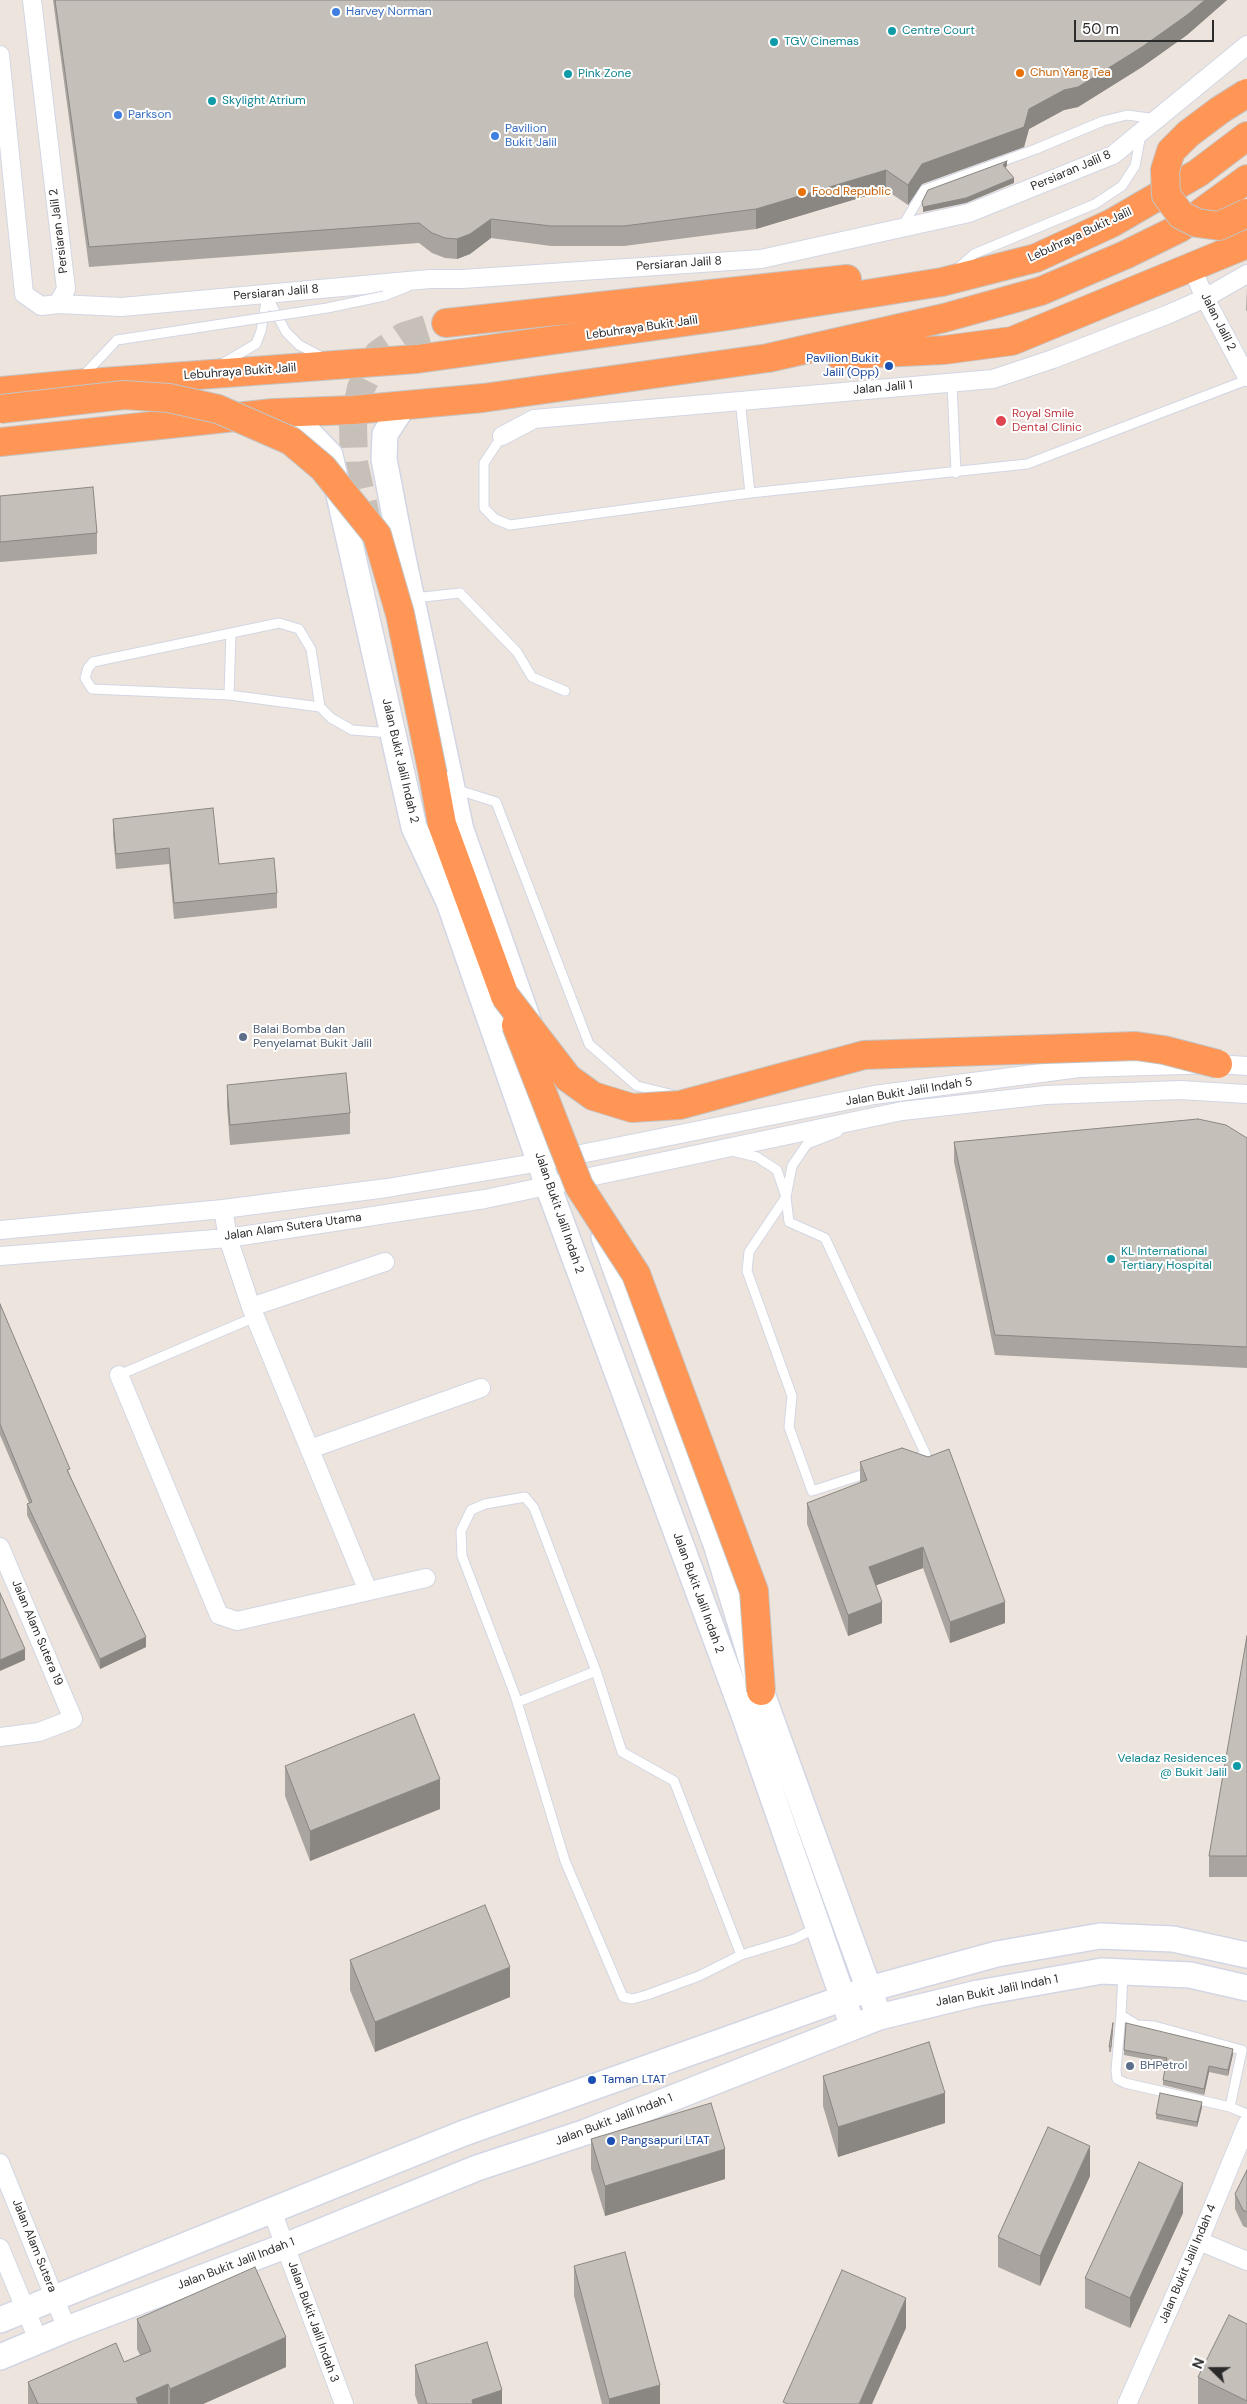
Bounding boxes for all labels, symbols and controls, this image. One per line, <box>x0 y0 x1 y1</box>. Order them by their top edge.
place label: Harvey Norman <box>346 5 432 19</box>
marker: Harvey Norman <box>330 6 342 18</box>
scale bar <box>1077 10 1217 42</box>
text: 50 m <box>1082 19 1119 39</box>
place label: Centre Court <box>902 24 975 38</box>
marker: Centre Court <box>886 25 898 37</box>
place label: TGV Cinemas <box>784 35 859 49</box>
marker: TGV Cinemas <box>768 36 780 48</box>
place label: Chun Yang Tea <box>1030 66 1111 80</box>
place label: Pink Zone <box>578 67 631 81</box>
marker: Chun Yang Tea <box>1014 67 1026 79</box>
marker: Pink Zone <box>562 68 574 80</box>
place label: Skylight Atrium <box>222 94 306 108</box>
marker: Skylight Atrium <box>206 95 218 107</box>
place label: Parkson <box>128 108 171 122</box>
marker: Parkson <box>112 109 124 121</box>
place label: Pavilion Bukit Jalil <box>505 122 557 150</box>
marker: Pavilion Bukit Jalil <box>489 130 501 142</box>
street label: Persiaran Jalil 8 <box>1029 148 1113 194</box>
place label: Food Republic <box>812 185 891 199</box>
marker: Food Republic <box>796 186 808 198</box>
street label: Persiaran Jalil 2 <box>47 188 71 274</box>
street label: Lebuhraya Bukit Jalil <box>1026 205 1134 265</box>
street label: Persiaran Jalil 8 <box>636 254 722 274</box>
street label: Persiaran Jalil 8 <box>233 282 319 304</box>
street label: Jalan Jalil 2 <box>1197 291 1239 353</box>
street label: Lebuhraya Bukit Jalil <box>585 313 699 343</box>
place label: Pavilion Bukit Jalil (Opp) <box>806 352 879 380</box>
marker: Pavilion Bukit Jalil (Opp) <box>883 360 895 372</box>
street label: Lebuhraya Bukit Jalil <box>183 361 297 383</box>
street label: Jalan Jalil 1 <box>853 378 913 398</box>
place label: Royal Smile Dental Clinic <box>1012 407 1082 435</box>
marker: Royal Smile Dental Clinic <box>994 414 1008 428</box>
street label: Jalan Bukit Jalil Indah 2 <box>379 697 421 825</box>
place label: Balai Bomba dan Penyelamat Bukit Jalil <box>253 1023 372 1051</box>
marker: Balai Bomba dan Penyelamat Bukit Jalil <box>237 1031 249 1043</box>
street label: Jalan Bukit Jalil Indah 5 <box>845 1075 973 1109</box>
street label: Jalan Bukit Jalil Indah 2 <box>531 1150 587 1276</box>
street label: Jalan Alam Sutera Utama <box>223 1210 363 1244</box>
place label: KL International Tertiary Hospital <box>1121 1245 1212 1273</box>
marker: KL International Tertiary Hospital <box>1105 1253 1117 1265</box>
street label: Jalan Bukit Jalil Indah 2 <box>669 1531 727 1655</box>
street label: Jalan Alam Sutera 19 <box>8 1578 66 1688</box>
place label: Veladaz Residences @ Bukit Jalil <box>1118 1752 1227 1780</box>
marker: Veladaz Residences @ Bukit Jalil <box>1231 1760 1243 1772</box>
street label: Jalan Bukit Jalil Indah 1 <box>935 1972 1059 2010</box>
place label: BHPetrol <box>1140 2059 1187 2073</box>
marker: BHPetrol <box>1124 2060 1136 2072</box>
place label: Taman LTAT <box>602 2073 666 2087</box>
marker: Taman LTAT <box>586 2074 598 2086</box>
street label: Jalan Bukit Jalil Indah 1 <box>553 2091 675 2149</box>
place label: Pangsapuri LTAT <box>621 2134 710 2148</box>
marker: Pangsapuri LTAT <box>605 2135 617 2147</box>
street label: Jalan Alam Sutera <box>9 2197 59 2295</box>
street label: Jalan Bukit Jalil Indah 4 <box>1156 2202 1220 2326</box>
street label: Jalan Bukit Jalil Indah 1 <box>175 2235 297 2293</box>
street label: Jalan Bukit Jalil Indah 3 <box>284 2260 342 2384</box>
north arrow <box>1187 2344 1237 2394</box>
text: N <box>1188 2355 1208 2371</box>

